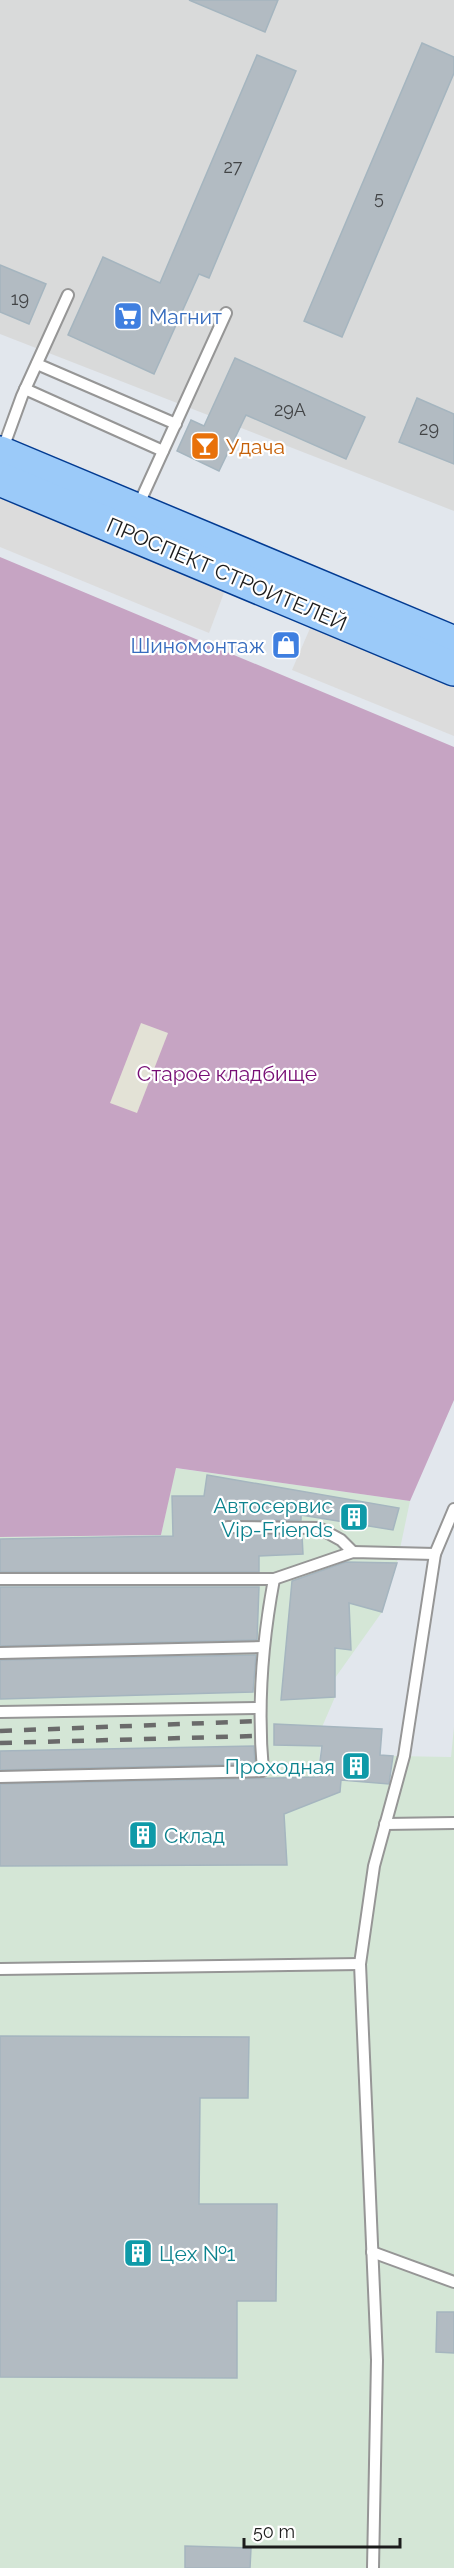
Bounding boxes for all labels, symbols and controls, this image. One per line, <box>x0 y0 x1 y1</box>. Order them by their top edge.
house number: 27 <box>223 156 243 177</box>
house number: 5 <box>374 187 384 208</box>
house number: 19 <box>11 288 29 309</box>
supermarket icon: Магнит <box>112 300 144 332</box>
place label: Магнит <box>149 304 222 329</box>
house number: 29А <box>274 399 306 420</box>
house number: 29 <box>419 418 439 439</box>
bar icon: Удача <box>189 430 221 462</box>
place label: Удача <box>226 434 285 459</box>
street label: ПРОСПЕКТ СТРОИТЕЛЕЙ <box>103 512 351 636</box>
shop icon: Шиномонтаж <box>270 629 302 661</box>
place label: Шиномонтаж <box>130 633 265 658</box>
park label: Старое кладбище <box>137 1061 317 1086</box>
place label: Автосервис Vip-Friends <box>213 1493 333 1542</box>
building icon: Автосервис Vip-Friends <box>338 1501 370 1533</box>
building icon: Проходная <box>340 1750 372 1782</box>
place label: Проходная <box>225 1754 335 1779</box>
building icon: Склад <box>127 1819 159 1851</box>
place label: Склад <box>164 1823 225 1848</box>
building icon: Цех №1 <box>122 2237 154 2269</box>
place label: Цех №1 <box>159 2241 236 2266</box>
scale bar <box>244 2511 400 2549</box>
text: 50 m <box>253 2521 295 2542</box>

